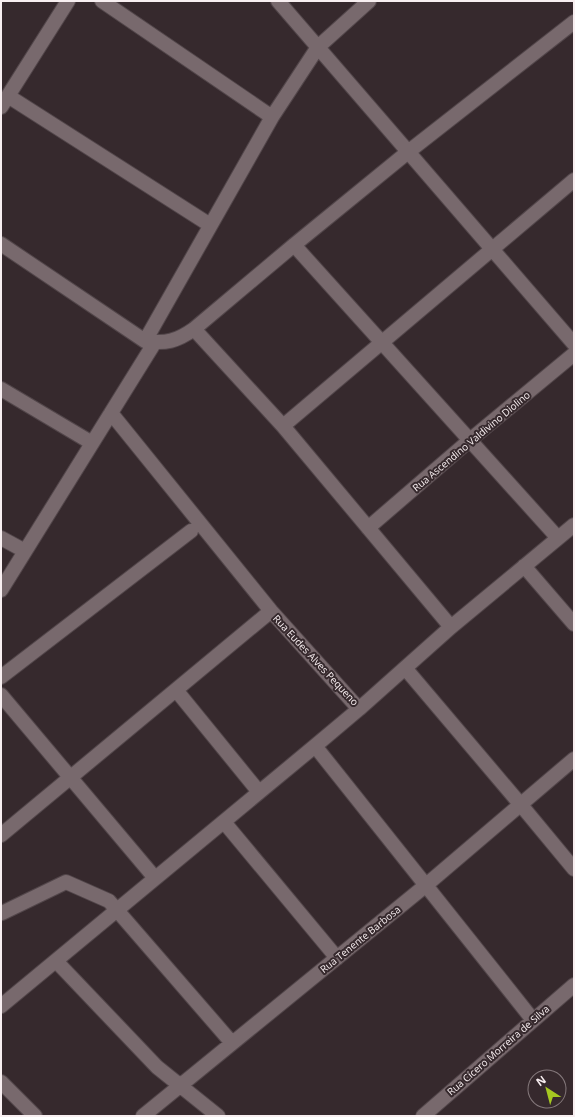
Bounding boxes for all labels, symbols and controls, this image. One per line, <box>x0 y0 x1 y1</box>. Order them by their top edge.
street label: Rua Ascendino Valdivino Diolino <box>409 388 533 494</box>
street label: Rua Eudes Alves Pequeno <box>270 611 362 709</box>
street label: Rua Tenente Barbosa <box>317 902 403 976</box>
street label: Rua Cícero Morreira de Silva <box>444 1002 552 1098</box>
north arrow <box>527 1069 567 1109</box>
text: N <box>533 1072 549 1089</box>

